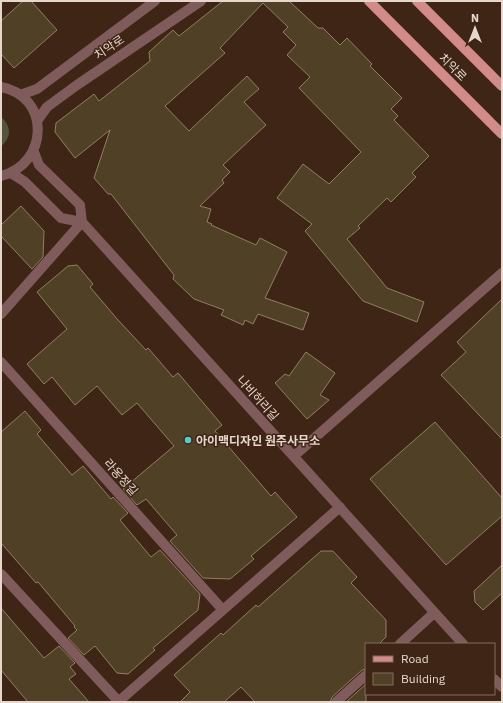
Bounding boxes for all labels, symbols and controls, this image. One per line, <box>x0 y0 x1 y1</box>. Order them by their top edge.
north arrow <box>455 8 495 48</box>
text: N <box>471 11 479 25</box>
street label: 치악로 <box>91 32 127 62</box>
street label: 치악로 <box>436 50 470 84</box>
street label: 나비허리길 <box>234 372 282 424</box>
place label: 아이맥디자인 원주사무소 <box>196 433 320 448</box>
marker: 아이맥디자인 원주사무소 <box>183 435 193 445</box>
street label: 라옹정길 <box>101 456 141 498</box>
legend <box>365 643 495 695</box>
text: Road <box>401 651 429 666</box>
text: Building <box>401 671 446 686</box>

